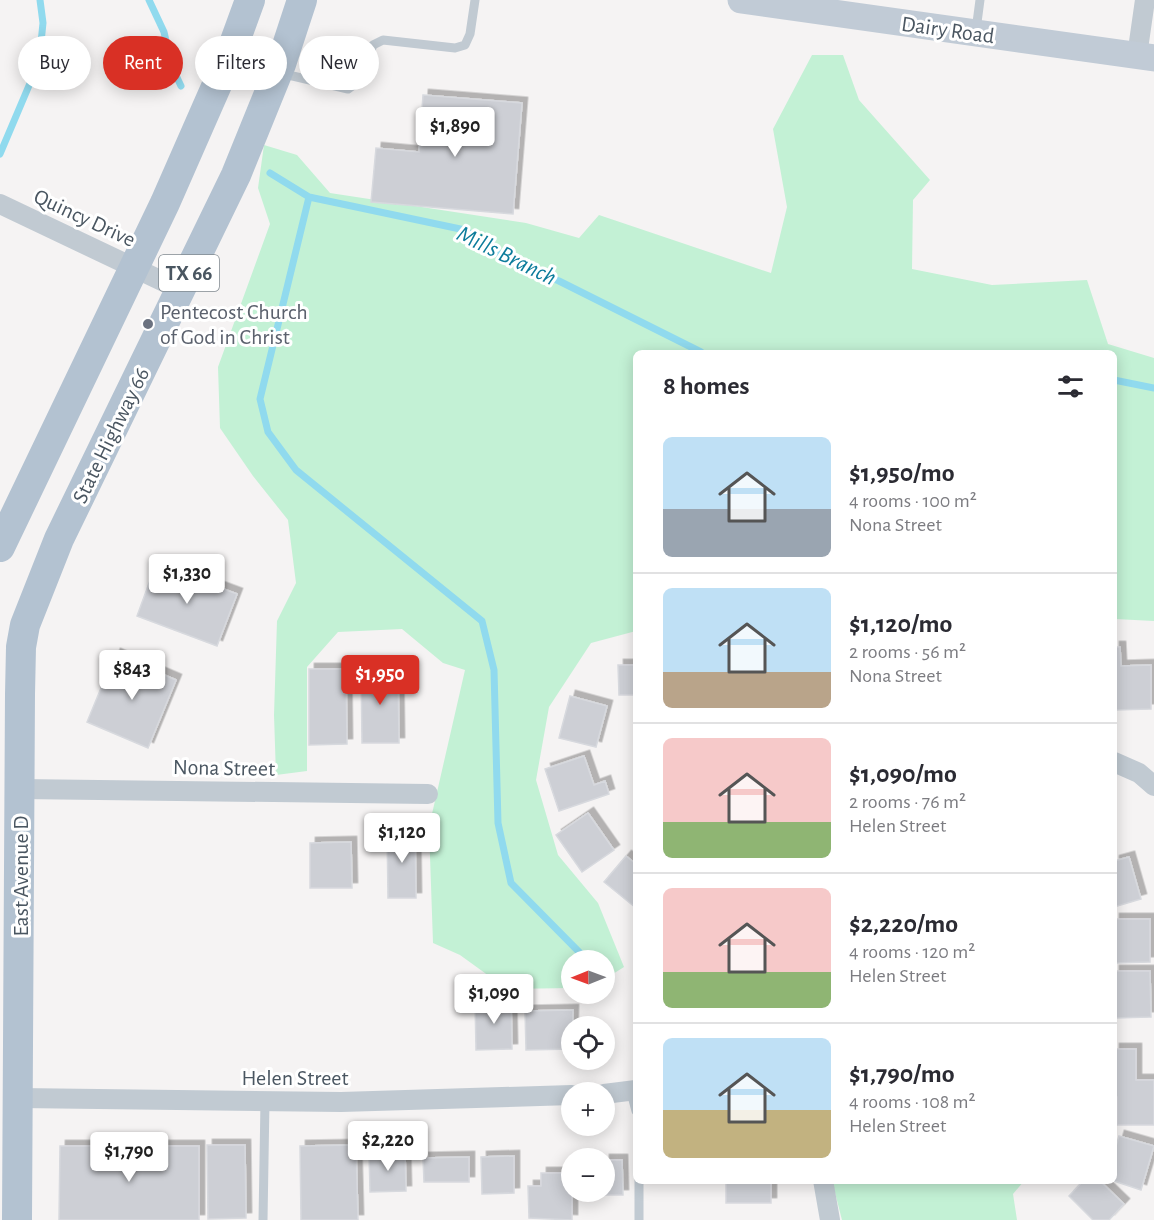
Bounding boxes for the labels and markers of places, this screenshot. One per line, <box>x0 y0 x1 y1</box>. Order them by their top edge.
pin: $1,890 <box>406 107 504 158</box>
place label: Pentecost Church of God in Christ <box>160 301 308 348</box>
marker: Pentecost Church of God in Christ <box>141 317 155 331</box>
pin: $1,330 <box>138 554 236 605</box>
pin: $843 <box>96 650 168 701</box>
pin: $1,950 <box>331 655 429 706</box>
pin: $1,120 <box>353 813 451 864</box>
pin: $1,090 <box>445 974 543 1025</box>
pin: $2,220 <box>339 1121 437 1172</box>
pin: $1,790 <box>80 1132 178 1183</box>

